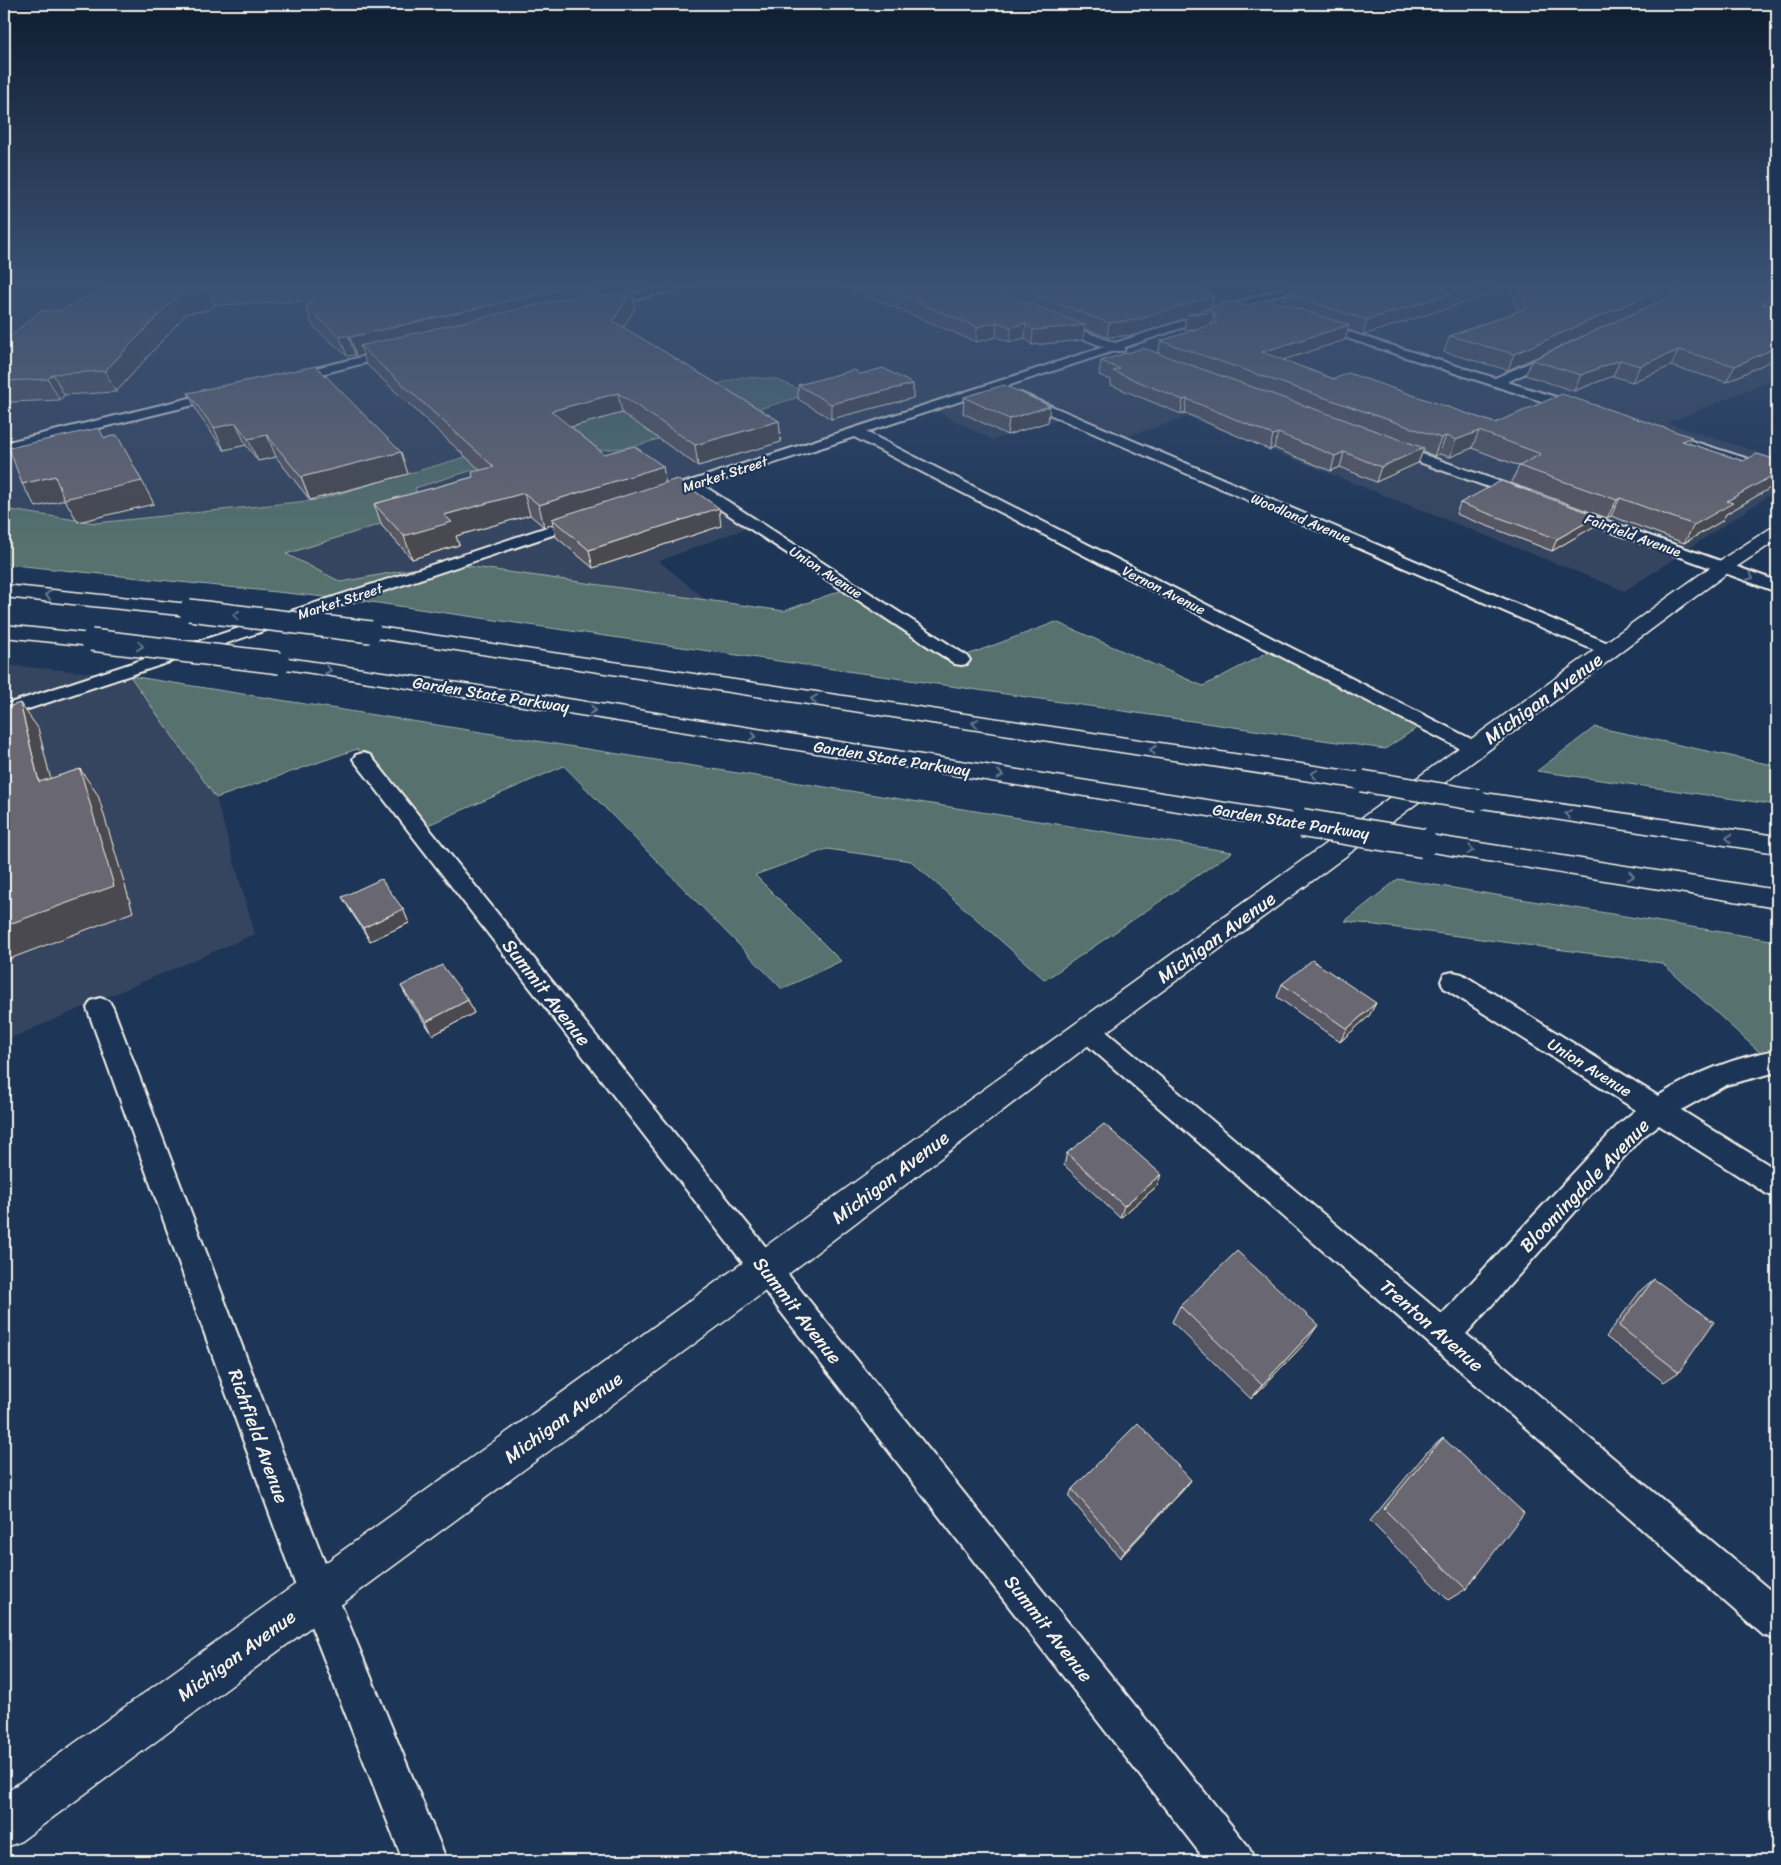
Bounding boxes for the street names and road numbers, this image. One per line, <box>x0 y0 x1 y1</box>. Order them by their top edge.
street label: Market Street <box>679 449 772 500</box>
street label: Woodland Avenue <box>1247 486 1355 551</box>
street label: Fairfield Avenue <box>1581 506 1685 565</box>
street label: Union Avenue <box>784 539 868 606</box>
street label: Vernon Avenue <box>1118 559 1210 622</box>
street label: Market Street <box>294 576 387 627</box>
street label: Michigan Avenue <box>1477 644 1610 753</box>
street label: Garden State Parkway <box>410 668 572 721</box>
street label: Garden State Parkway <box>811 732 973 785</box>
street label: Garden State Parkway <box>1210 795 1372 848</box>
street label: Michigan Avenue <box>1150 883 1283 992</box>
street label: Summit Avenue <box>494 931 600 1054</box>
street label: Union Avenue <box>1542 1030 1638 1105</box>
street label: Bloomingdale Avenue <box>1511 1110 1658 1260</box>
street label: Michigan Avenue <box>824 1122 956 1233</box>
street label: Summit Avenue <box>745 1249 851 1372</box>
street label: Trenton Avenue <box>1372 1270 1492 1381</box>
street label: Michigan Avenue <box>497 1363 630 1472</box>
street label: Richfield Avenue <box>219 1364 298 1508</box>
street label: Summit Avenue <box>996 1567 1102 1690</box>
street label: Michigan Avenue <box>170 1601 303 1710</box>

